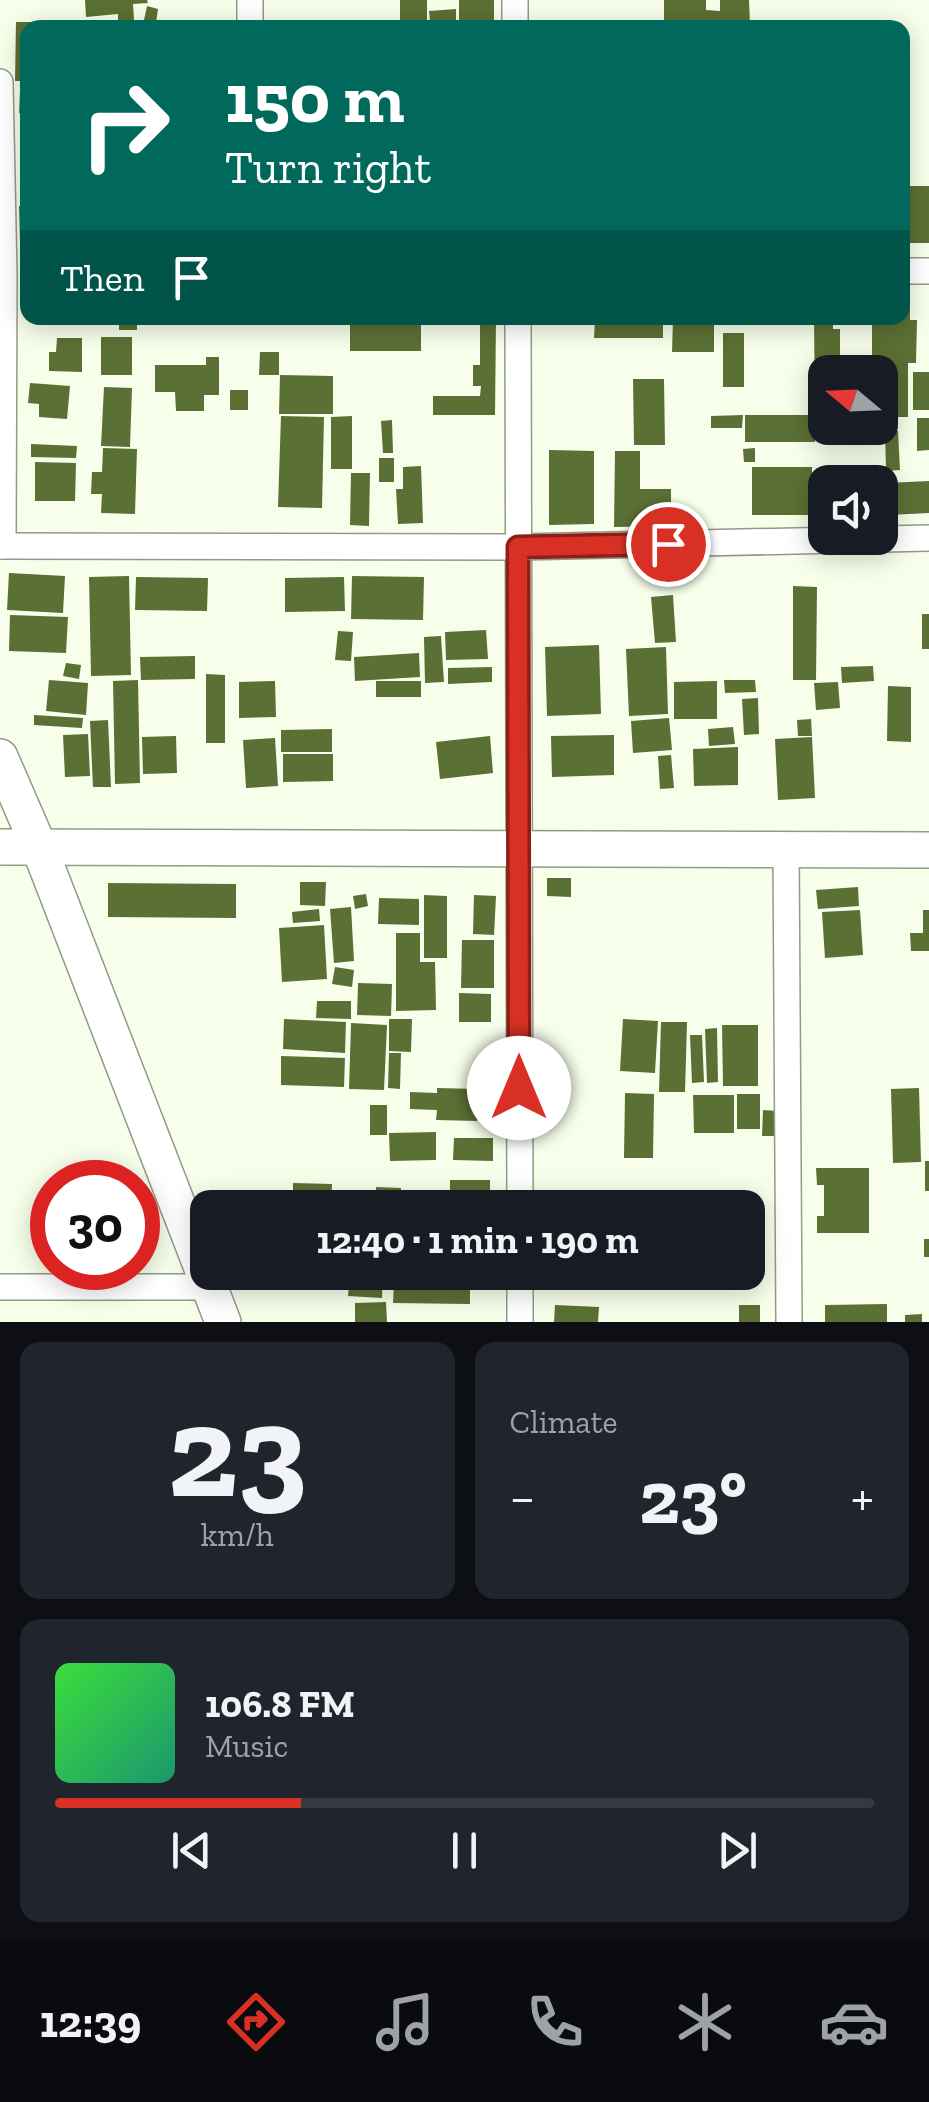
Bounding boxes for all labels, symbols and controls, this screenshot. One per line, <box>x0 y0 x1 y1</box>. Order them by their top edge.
text: 150 m <box>225 56 405 140</box>
icon: right <box>60 60 190 190</box>
text: Turn right <box>225 141 431 195</box>
icon: arrive <box>164 250 219 305</box>
text: Then <box>60 255 144 301</box>
north arrow <box>808 355 898 445</box>
map controls <box>808 355 898 555</box>
button: sound <box>808 465 898 555</box>
pin <box>626 502 711 587</box>
icon: arrive <box>641 517 696 572</box>
position arrow <box>467 1036 571 1140</box>
speed limit sign: 30 <box>30 1160 160 1290</box>
text: 12:40 · 1 min · 190 m <box>316 1217 639 1263</box>
text: 23 <box>168 1373 307 1529</box>
text: Climate <box>510 1403 618 1441</box>
text: 23° <box>639 1452 747 1542</box>
text: − <box>510 1464 535 1530</box>
text: + <box>851 1464 874 1530</box>
text: km/h <box>201 1516 274 1554</box>
text: 106.8 FM <box>205 1681 355 1727</box>
text: Music <box>205 1727 288 1765</box>
icon: previous <box>164 1823 219 1878</box>
icon: pause <box>437 1823 492 1878</box>
icon: next <box>710 1823 765 1878</box>
icon: directions <box>221 1987 291 2057</box>
icon: music <box>370 1987 440 2057</box>
icon: phone <box>520 1987 590 2057</box>
icon: climate <box>670 1987 740 2057</box>
icon: car <box>819 1987 889 2057</box>
text: 12:39 <box>40 1995 141 2049</box>

